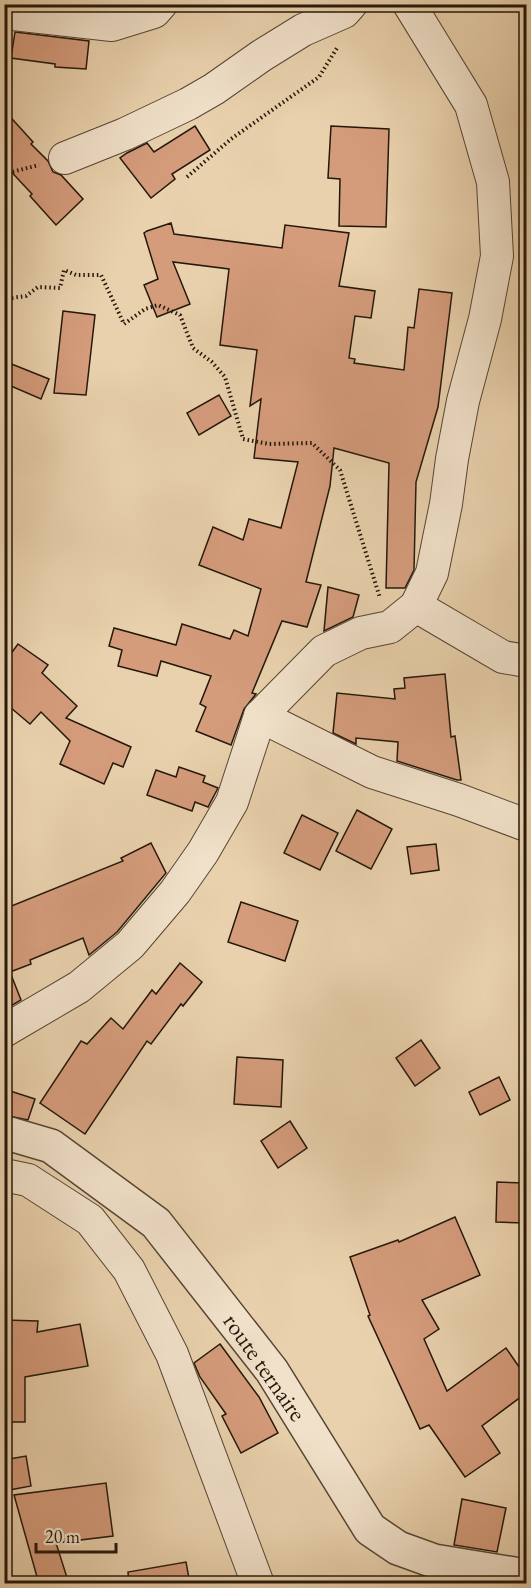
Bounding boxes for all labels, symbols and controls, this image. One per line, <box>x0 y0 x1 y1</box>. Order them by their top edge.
street label: route ternaire <box>217 1307 313 1427</box>
scale bar <box>36 1516 116 1554</box>
text: 20 m <box>45 1525 80 1548</box>

